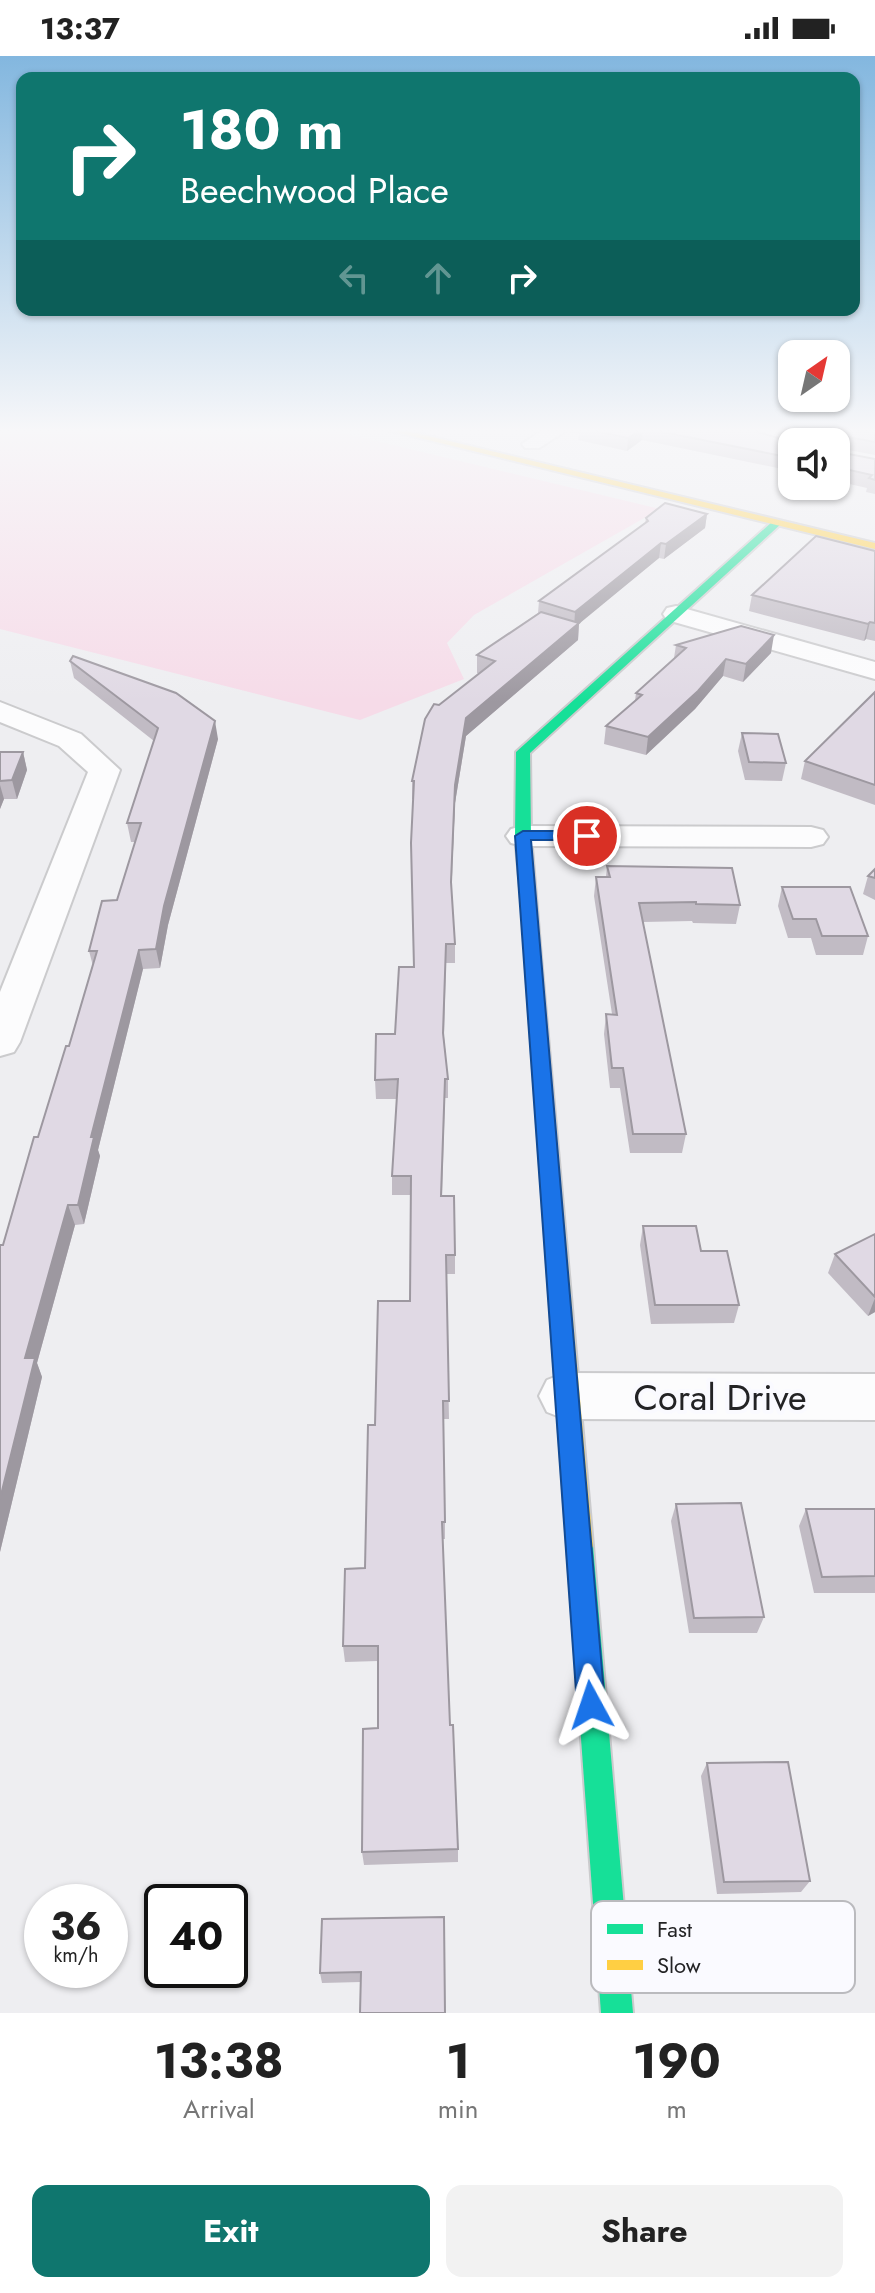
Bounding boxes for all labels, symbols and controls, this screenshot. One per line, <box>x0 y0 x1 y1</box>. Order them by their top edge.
text: 13:37 <box>40 7 120 50</box>
text: 180 m <box>180 89 343 170</box>
icon: right <box>48 104 152 208</box>
text: Beechwood Place <box>180 164 449 216</box>
icon: left <box>332 256 376 300</box>
icon: ahead <box>416 256 460 300</box>
icon: right <box>500 256 544 300</box>
north arrow <box>778 340 850 412</box>
map controls <box>778 340 850 500</box>
button: sound <box>778 428 850 500</box>
pin <box>553 802 621 870</box>
icon: arrive <box>565 814 609 858</box>
street label: Coral Drive <box>633 1371 807 1423</box>
position arrow <box>549 1663 633 1747</box>
speed limit sign: 40 <box>144 1884 248 1988</box>
text: 36 <box>50 1897 102 1955</box>
legend <box>591 1901 855 1993</box>
text: Fast <box>657 1913 693 1945</box>
text: km/h <box>53 1941 99 1970</box>
text: Slow <box>657 1949 701 1981</box>
text: 13:38 <box>154 2027 284 2096</box>
text: 1 <box>446 2027 470 2096</box>
text: 190 <box>633 2027 721 2096</box>
text: Arrival <box>183 2090 255 2128</box>
text: min <box>438 2090 478 2128</box>
text: m <box>667 2090 687 2128</box>
button: Exit <box>32 2185 430 2277</box>
button: Share <box>446 2185 843 2277</box>

